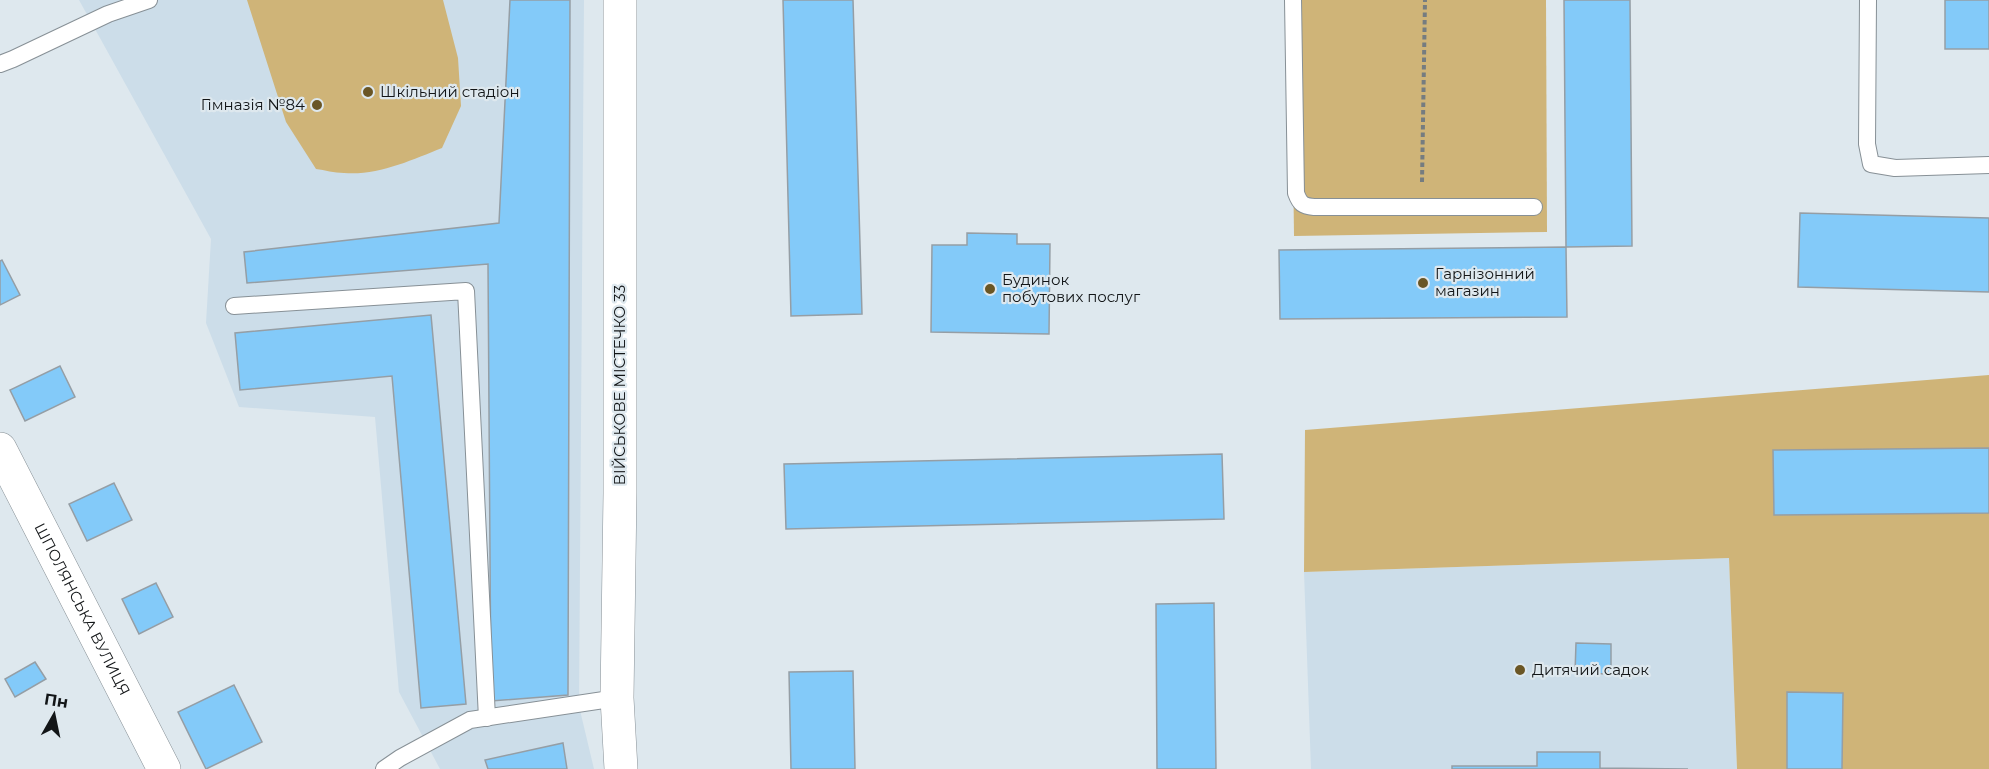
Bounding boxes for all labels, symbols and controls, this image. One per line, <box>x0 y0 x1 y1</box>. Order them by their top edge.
place label: Шкільний стадіон <box>380 82 520 101</box>
marker: Шкільний стадіон <box>361 85 375 99</box>
place label: Гімназія №84 <box>201 95 305 114</box>
marker: Гімназія №84 <box>310 98 324 112</box>
place label: Гарнізонний магазин <box>1435 264 1535 300</box>
place label: Будинок побутових послуг <box>1002 270 1141 306</box>
marker: Гарнізонний магазин <box>1416 276 1430 290</box>
marker: Будинок побутових послуг <box>983 282 997 296</box>
street label: ВІЙСЬКОВЕ МІСТЕЧКО 33 <box>610 285 629 485</box>
street label: ШПОЛЯНСЬКА ВУЛИЦЯ <box>30 520 135 698</box>
place label: Дитячий садок <box>1532 660 1649 679</box>
marker: Дитячий садок <box>1513 663 1527 677</box>
north arrow <box>24 685 84 745</box>
text: Пн <box>43 689 70 712</box>

